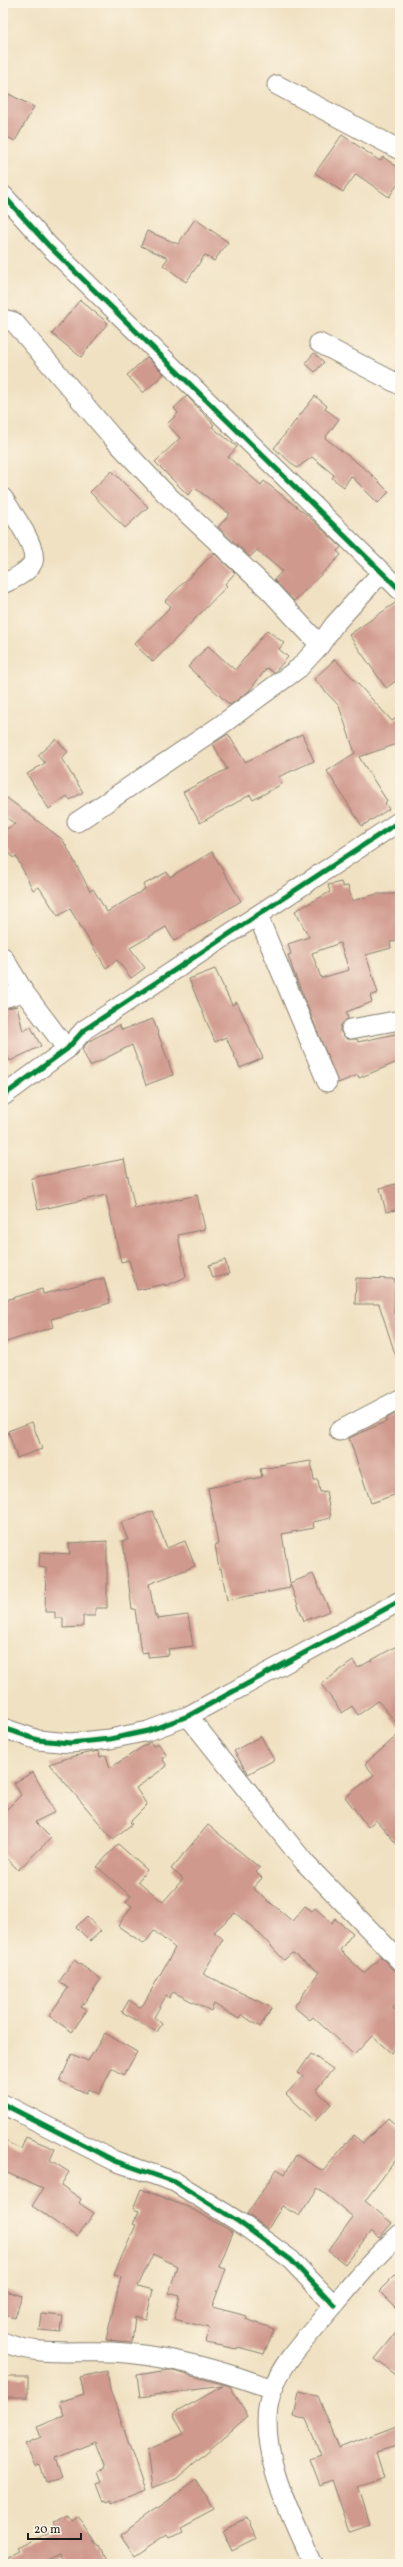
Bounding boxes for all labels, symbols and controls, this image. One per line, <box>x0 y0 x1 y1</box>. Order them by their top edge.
scale bar <box>28 2515 81 2541</box>
text: 20 m <box>34 2522 61 2538</box>

